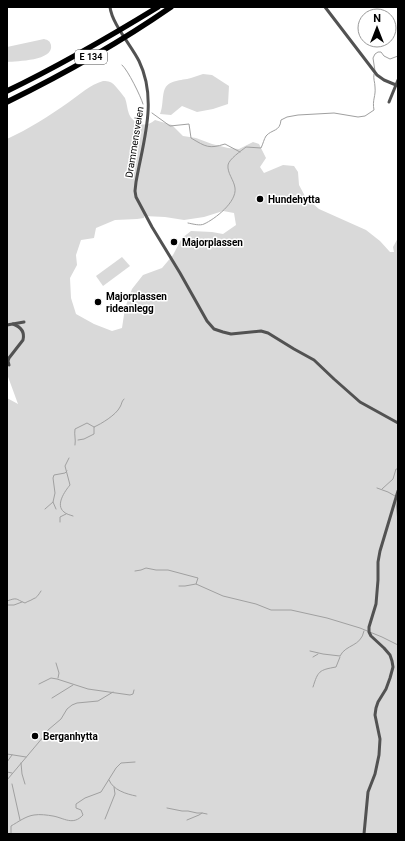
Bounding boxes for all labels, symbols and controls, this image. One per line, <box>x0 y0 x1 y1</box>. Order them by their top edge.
north arrow <box>357 8 397 48</box>
text: N <box>373 12 381 25</box>
road number: E 134 <box>75 50 107 64</box>
street label: Drammensveien <box>123 106 146 179</box>
marker: Hundehytta <box>255 194 265 204</box>
place label: Hundehytta <box>268 194 321 205</box>
marker: Majorplassen <box>169 237 179 247</box>
place label: Majorplassen <box>182 237 243 248</box>
place label: Majorplassen rideanlegg <box>106 291 167 314</box>
marker: Majorplassen rideanlegg <box>93 297 103 307</box>
marker: Berganhytta <box>30 731 40 741</box>
place label: Berganhytta <box>43 731 98 742</box>

